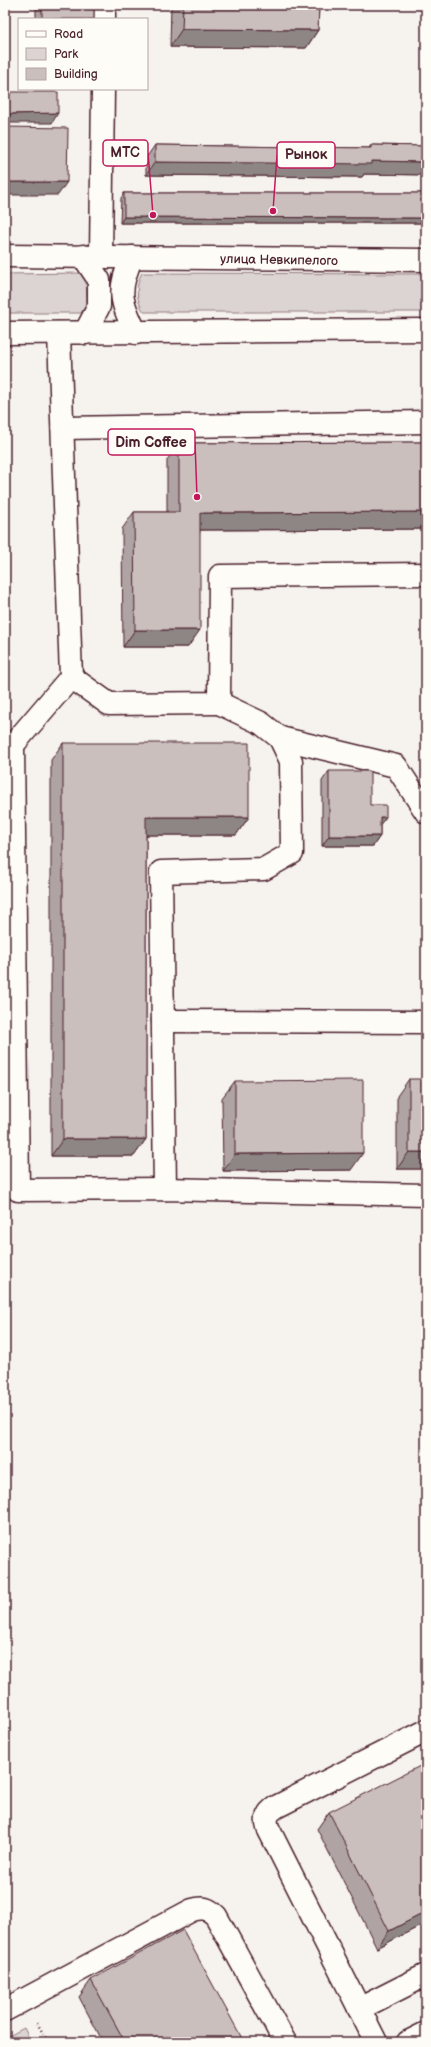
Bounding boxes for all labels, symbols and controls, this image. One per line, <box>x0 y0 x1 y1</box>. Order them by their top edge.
legend <box>18 18 148 90</box>
text: Road <box>54 27 83 42</box>
text: Park <box>54 47 78 62</box>
text: Building <box>54 67 98 82</box>
callout: МТС <box>103 140 148 166</box>
callout: Рынок <box>277 142 335 168</box>
text: МТС <box>110 144 140 161</box>
text: Рынок <box>285 146 328 163</box>
street label: улица Невкипелого <box>220 251 338 269</box>
callout: Dim Coffee <box>108 429 195 455</box>
text: Dim Coffee <box>115 434 187 451</box>

